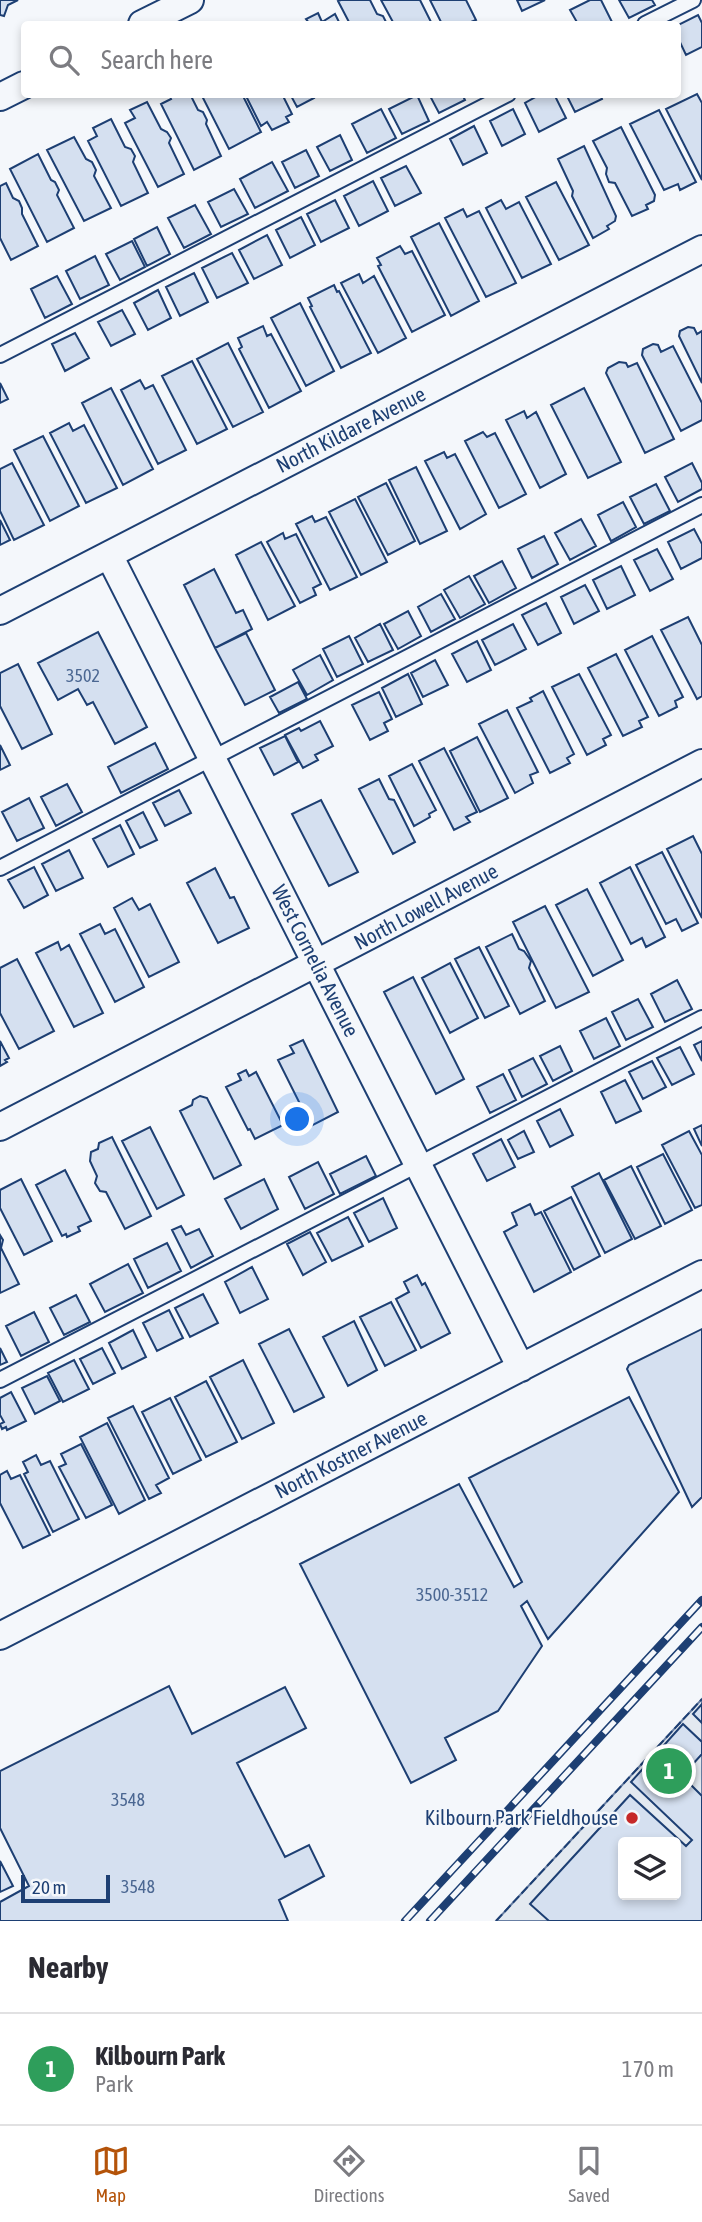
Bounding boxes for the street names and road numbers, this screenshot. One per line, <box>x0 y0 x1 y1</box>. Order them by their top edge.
street label: North Kildare Avenue <box>272 381 429 477</box>
street label: North Lowell Avenue <box>350 858 501 954</box>
street label: West Cornelia Avenue <box>267 881 364 1040</box>
street label: North Kostner Avenue <box>270 1405 431 1503</box>

